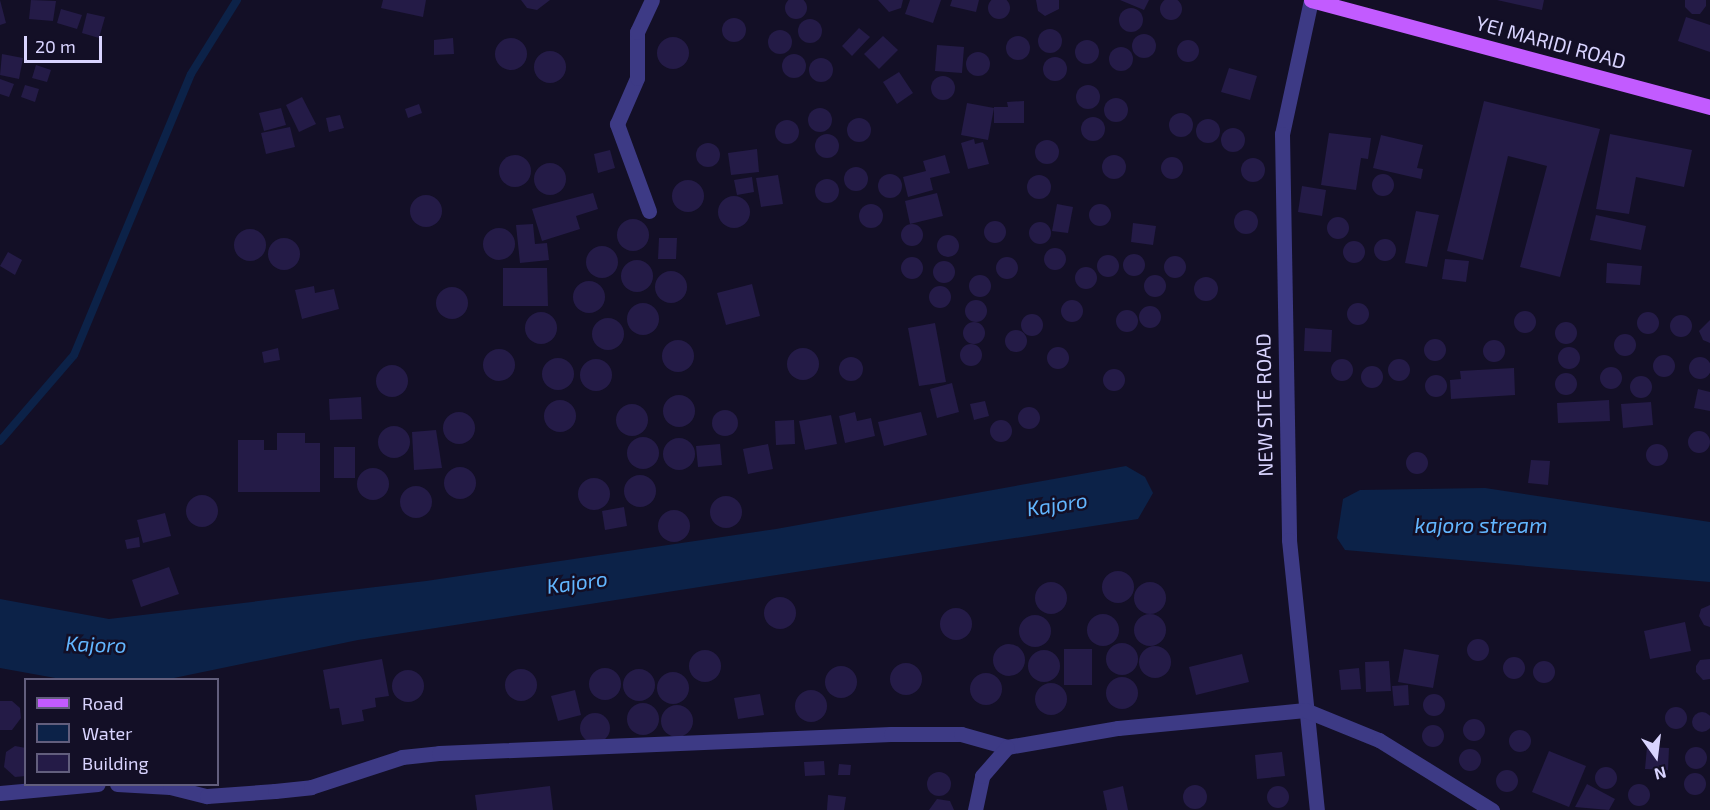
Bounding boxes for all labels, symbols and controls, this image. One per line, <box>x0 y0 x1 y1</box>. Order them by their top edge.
street label: YEI MARIDI ROAD <box>1473 10 1629 74</box>
scale bar <box>27 24 105 62</box>
text: 20 m <box>35 35 76 57</box>
street label: NEW SITE ROAD <box>1251 333 1277 477</box>
water label: Kajoro <box>1025 487 1089 521</box>
water label: kajoro stream <box>1415 512 1547 538</box>
water label: Kajoro <box>545 565 609 599</box>
water label: Kajoro <box>65 630 127 658</box>
legend <box>24 678 219 786</box>
text: Road <box>82 692 123 714</box>
text: Water <box>82 722 132 744</box>
north arrow <box>1626 726 1686 786</box>
text: Building <box>82 752 149 774</box>
text: N <box>1653 763 1668 785</box>

